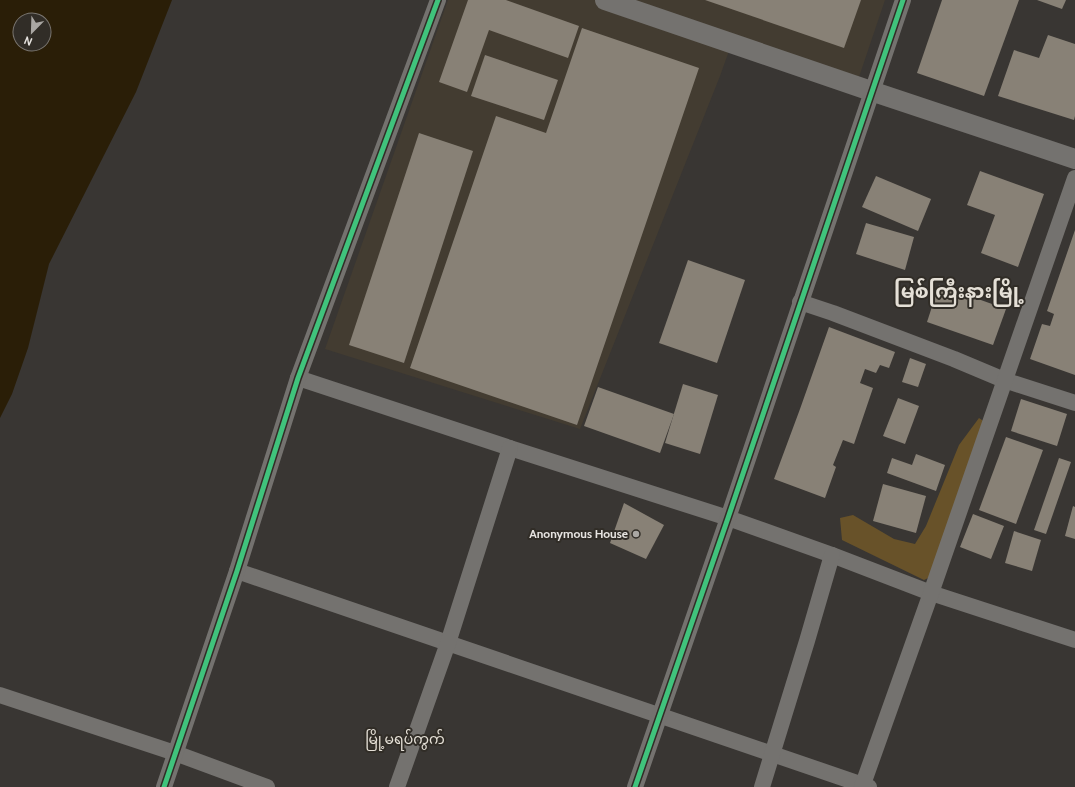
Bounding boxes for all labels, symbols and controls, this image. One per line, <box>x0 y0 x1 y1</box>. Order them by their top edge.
north arrow <box>12 12 52 52</box>
text: N <box>22 33 34 49</box>
district label: မြစ်ကြီးနားမြို့ <box>894 278 1024 307</box>
place label: Anonymous House <box>529 526 628 541</box>
marker: Anonymous House <box>631 529 641 539</box>
district label: မြို့မရပ်ကွက် <box>365 729 445 751</box>

